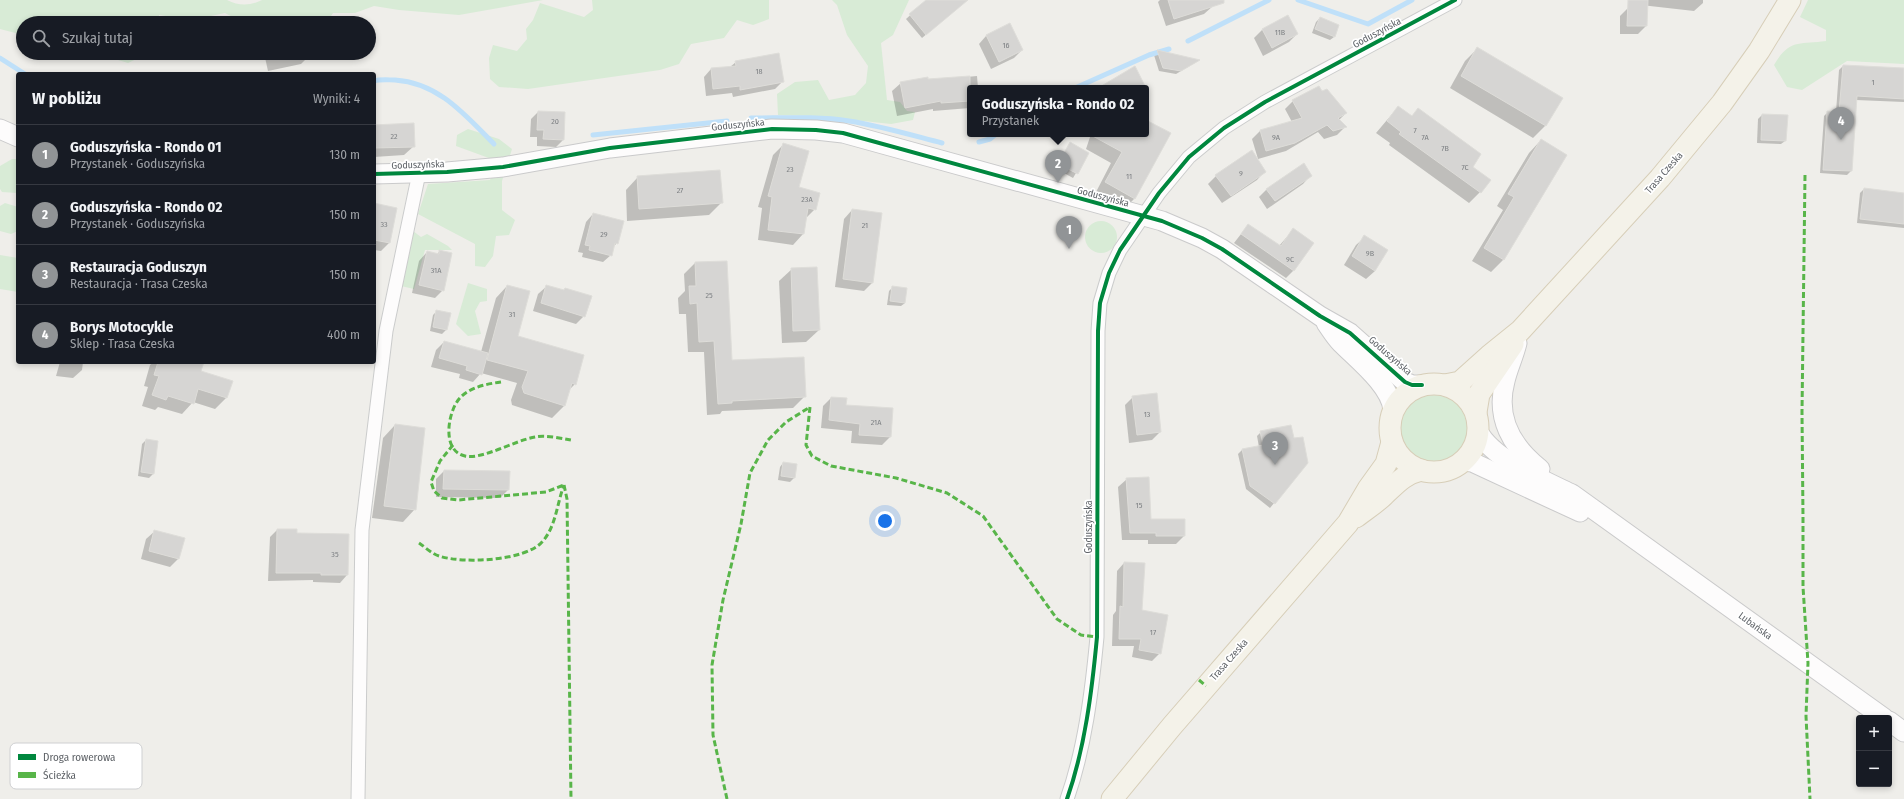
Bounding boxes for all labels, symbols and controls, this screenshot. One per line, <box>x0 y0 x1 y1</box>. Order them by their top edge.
street label: Goduszyńska <box>1351 15 1403 51</box>
search box <box>16 16 376 60</box>
icon: search <box>30 27 52 49</box>
house number: 11B <box>1275 28 1286 37</box>
text: Szukaj tutaj <box>62 29 133 47</box>
house number: 16 <box>1002 41 1010 50</box>
house number: 18 <box>755 67 763 76</box>
house number: 1 <box>1871 78 1875 87</box>
popup <box>967 85 1149 137</box>
text: W pobliżu <box>32 88 101 109</box>
text: Wyniki: 4 <box>313 91 360 106</box>
text: Goduszyńska - Rondo 02 <box>982 95 1134 113</box>
pin: 4 <box>1828 107 1854 140</box>
text: Przystanek <box>982 113 1039 128</box>
street label: Goduszyńska <box>711 116 765 134</box>
house number: 20 <box>551 117 559 126</box>
house number: 7 <box>1413 126 1417 135</box>
house number: 22 <box>390 132 398 141</box>
house number: 9A <box>1272 133 1281 142</box>
house number: 7A <box>1421 133 1429 142</box>
text: Goduszyńska - Rondo 01 <box>70 138 222 156</box>
house number: 7B <box>1441 144 1449 153</box>
text: 1 <box>42 147 48 162</box>
text: 130 m <box>329 147 360 162</box>
pin: 2 <box>1045 150 1071 183</box>
street label: Trasa Czeska <box>1643 150 1685 196</box>
text: Przystanek · Goduszyńska <box>70 156 205 171</box>
street label: Goduszyńska <box>391 158 445 172</box>
house number: 7C <box>1461 163 1469 172</box>
house number: 23 <box>786 165 794 174</box>
house number: 9 <box>1239 169 1243 178</box>
house number: 11 <box>1126 172 1132 181</box>
street label: Goduszyńska <box>1076 184 1130 210</box>
house number: 27 <box>677 186 684 195</box>
house number: 23A <box>801 195 813 204</box>
text: Goduszyńska - Rondo 02 <box>70 198 222 216</box>
text: 2 <box>42 207 48 222</box>
text: 150 m <box>329 207 360 222</box>
text: Przystanek · Goduszyńska <box>70 216 205 231</box>
pin: 1 <box>1056 216 1082 249</box>
house number: 33 <box>380 220 388 229</box>
house number: 21 <box>862 221 868 230</box>
house number: 29 <box>600 230 608 239</box>
house number: 9B <box>1366 249 1375 258</box>
house number: 9C <box>1286 255 1294 264</box>
text: Restauracja Goduszyn <box>70 258 207 276</box>
house number: 31A <box>431 266 442 275</box>
text: 3 <box>42 267 48 282</box>
text: 150 m <box>329 267 360 282</box>
text: Restauracja · Trasa Czeska <box>70 276 208 291</box>
house number: 25 <box>705 291 713 300</box>
house number: 31 <box>509 310 515 319</box>
text: Borys Motocykle <box>70 318 173 336</box>
text: 4 <box>42 327 48 342</box>
text: 400 m <box>327 327 360 342</box>
street label: Goduszyńska <box>1366 334 1414 378</box>
text: Sklep · Trasa Czeska <box>70 336 175 351</box>
house number: 13 <box>1144 410 1151 419</box>
house number: 21A <box>871 418 882 427</box>
pin: 3 <box>1262 432 1288 465</box>
street label: Goduszyńska <box>1083 500 1095 554</box>
house number: 15 <box>1136 501 1143 510</box>
your location <box>875 511 895 531</box>
house number: 35 <box>331 550 339 559</box>
street label: Lubańska <box>1736 610 1774 642</box>
house number: 17 <box>1150 628 1157 637</box>
street label: Trasa Czeska <box>1208 637 1250 683</box>
map controls <box>1856 715 1892 787</box>
button: + <box>1856 715 1892 751</box>
legend <box>10 743 142 789</box>
text: Droga rowerowa <box>43 751 115 764</box>
button: − <box>1856 751 1892 787</box>
text: Ścieżka <box>43 768 76 782</box>

